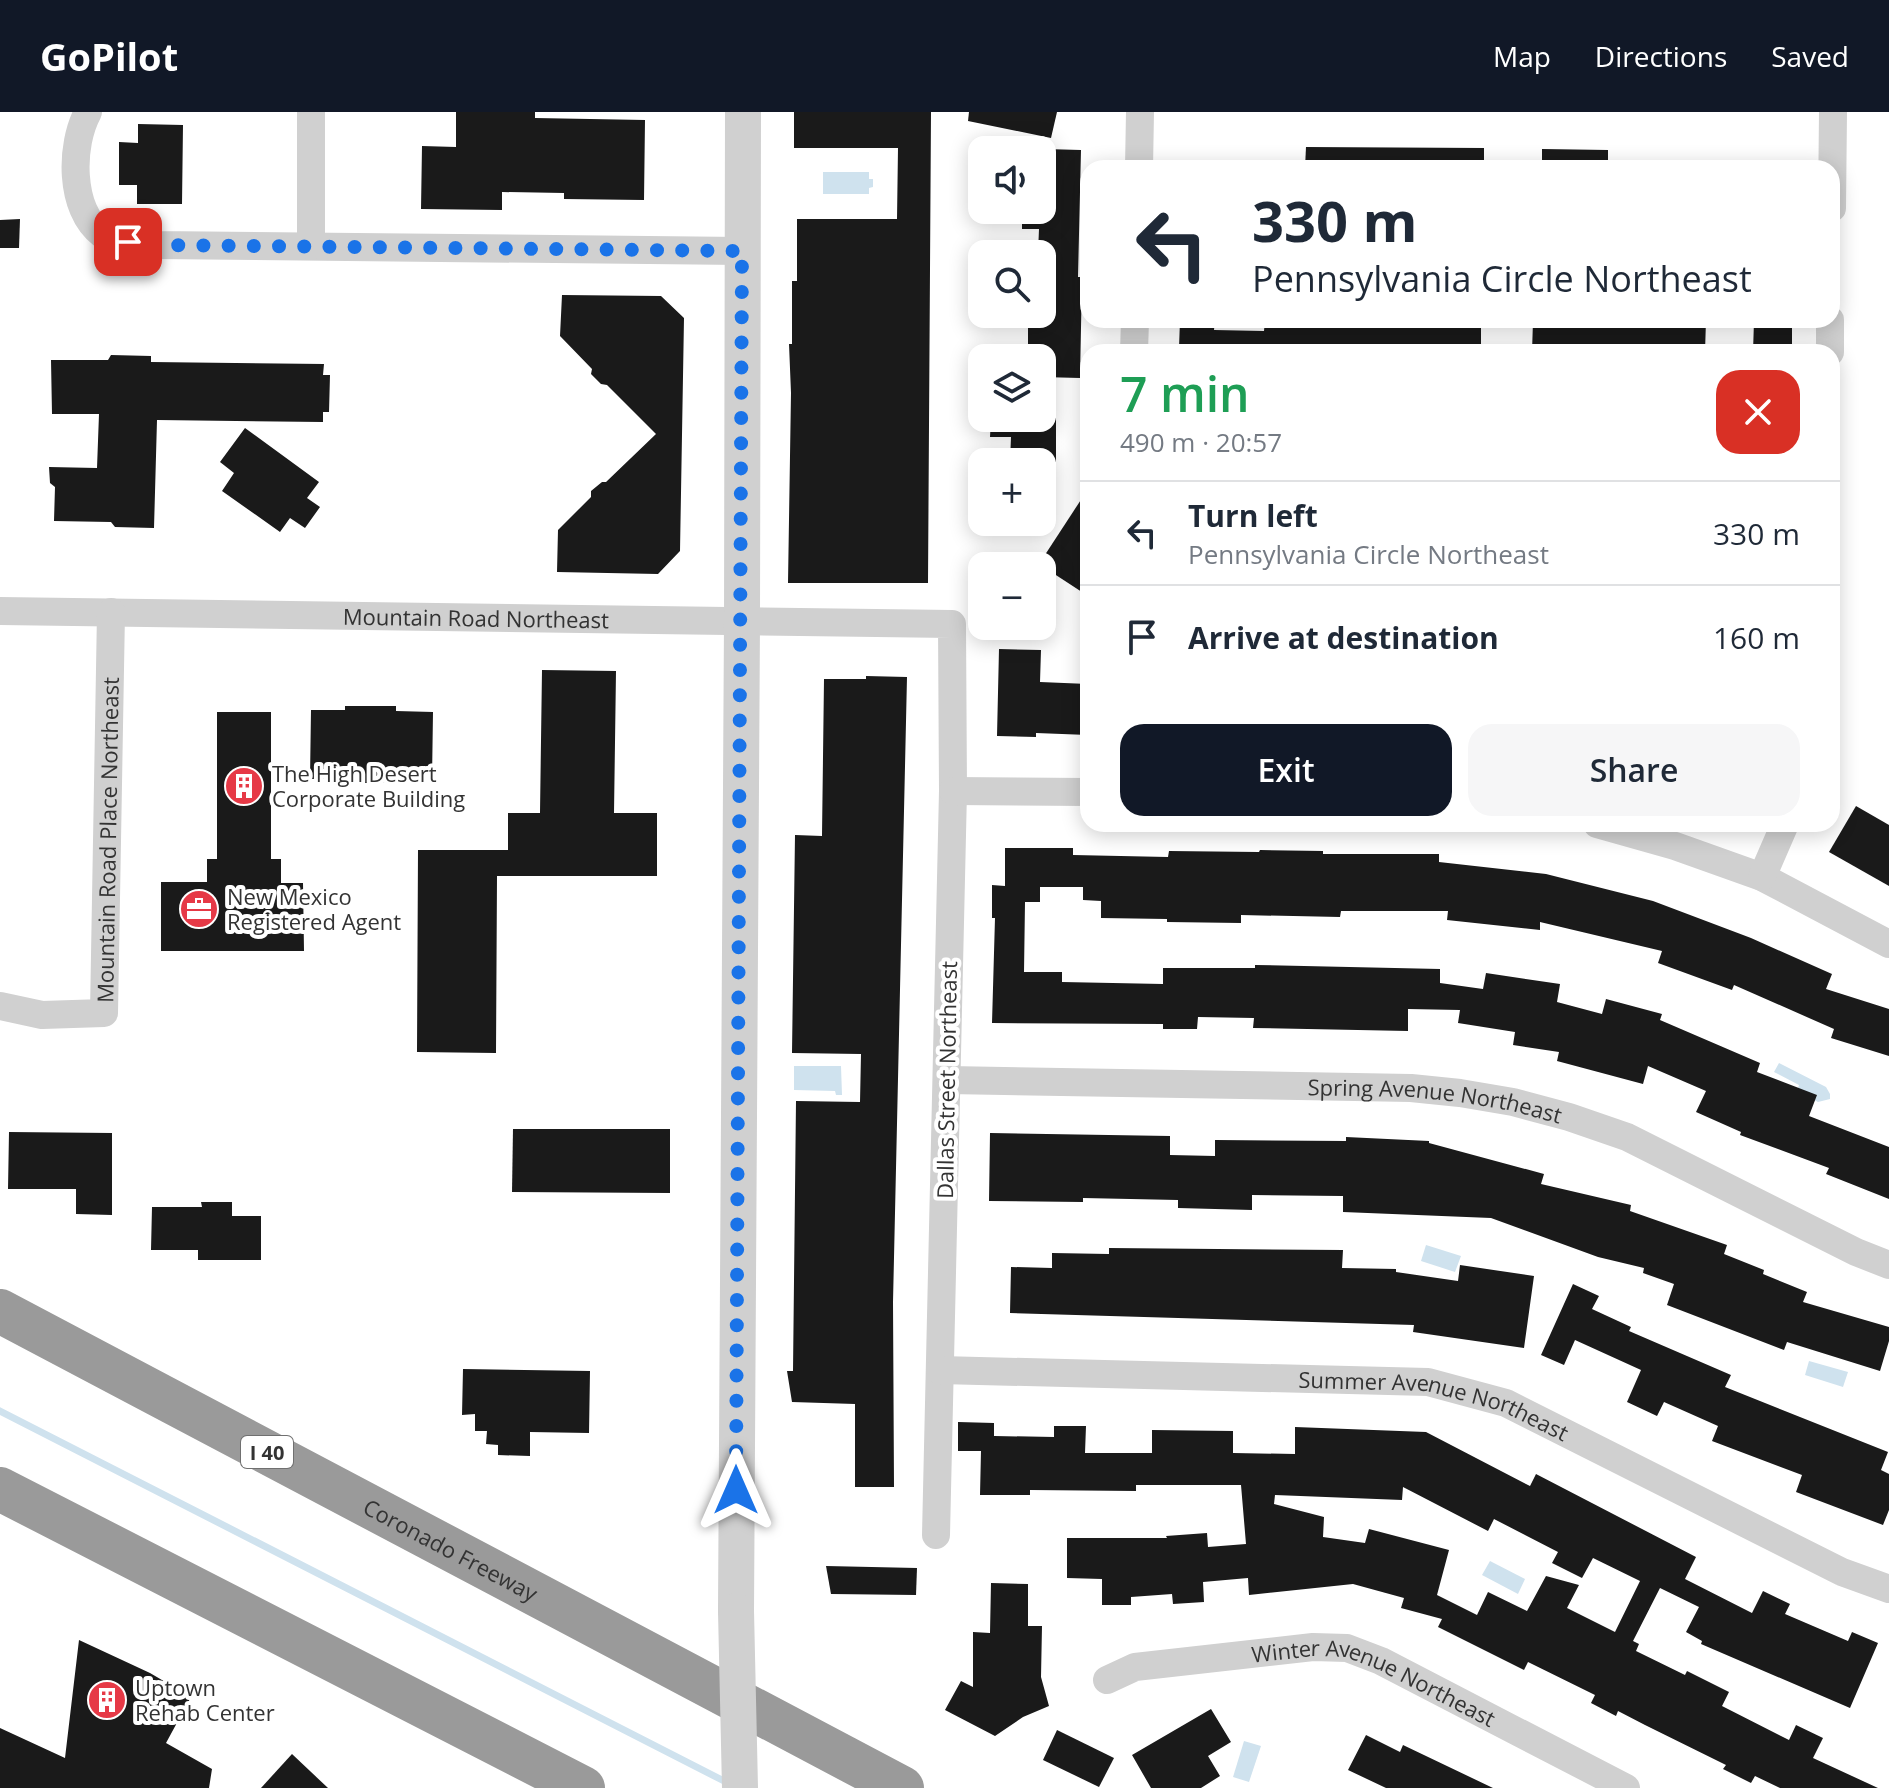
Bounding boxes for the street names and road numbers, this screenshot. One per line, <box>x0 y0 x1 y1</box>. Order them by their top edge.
street label: Mountain Road Northeast <box>343 601 609 634</box>
street label: Mountain Road Place Northeast <box>89 677 125 1003</box>
street label: Dallas Street Northeast <box>929 961 963 1199</box>
street label: Spring Avenue Northeast <box>1307 1071 1566 1130</box>
street label: Summer Avenue Northeast <box>1298 1364 1574 1447</box>
road number: I 40 <box>241 1436 293 1468</box>
street label: Coronado Freeway <box>359 1491 544 1608</box>
street label: Winter Avenue Northeast <box>1250 1632 1501 1733</box>

